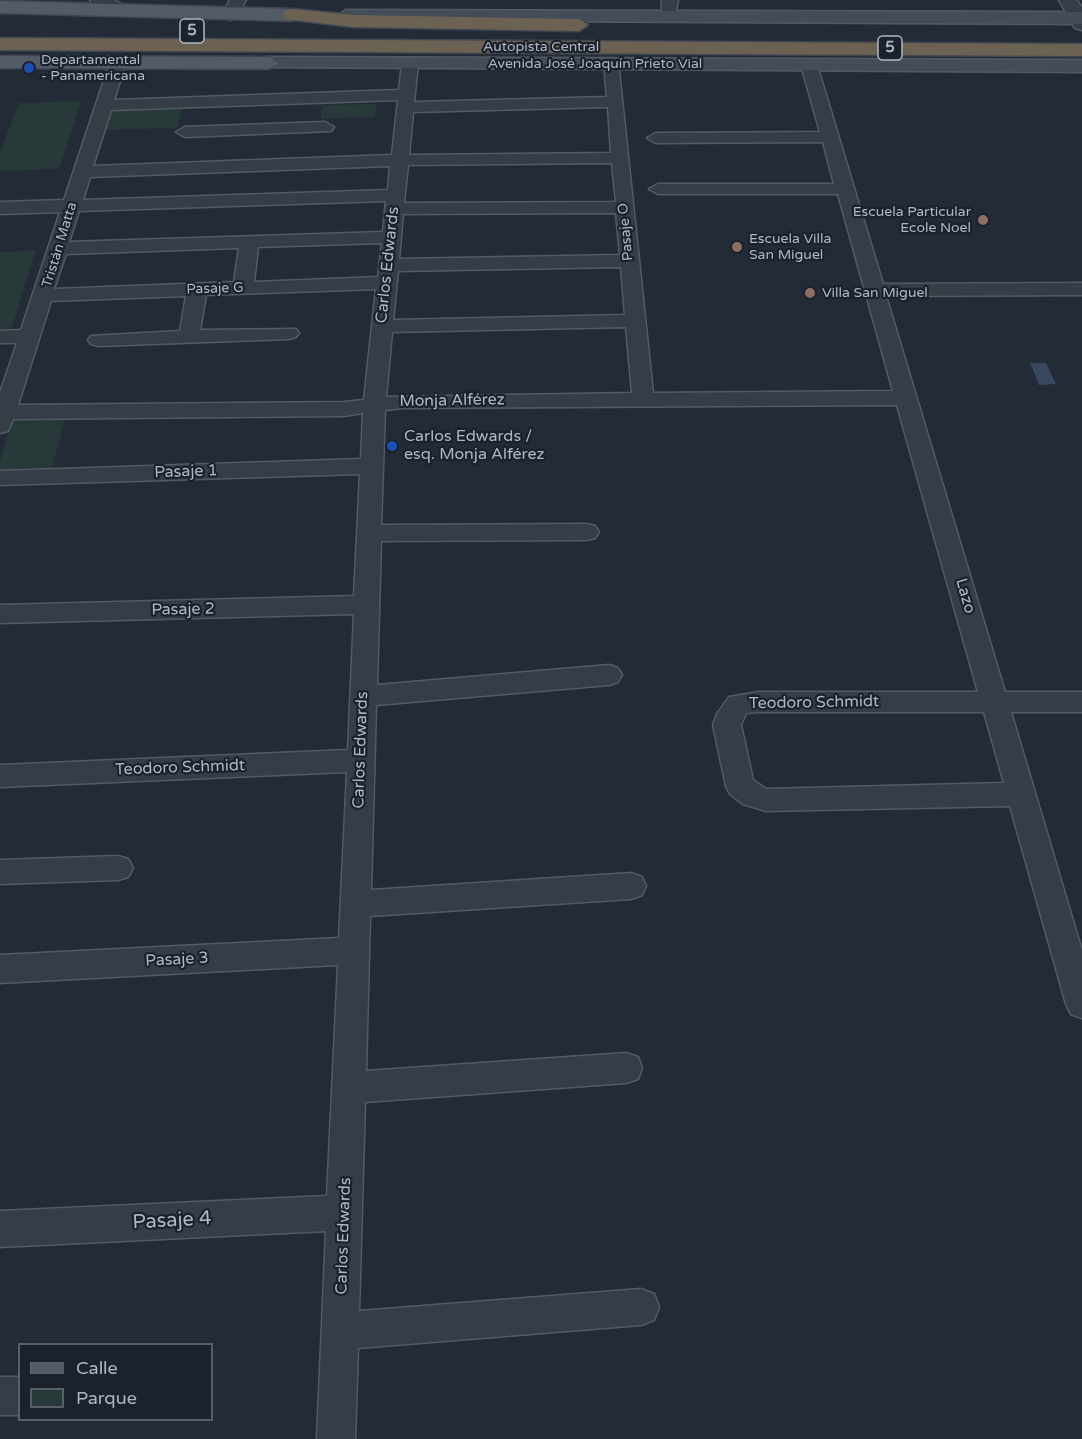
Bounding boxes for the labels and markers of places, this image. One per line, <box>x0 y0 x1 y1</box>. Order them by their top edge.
place label: Departamental - Panamericana <box>41 52 145 84</box>
marker: Departamental - Panamericana <box>22 61 36 75</box>
place label: Escuela Particular Ecole Noel <box>853 204 971 237</box>
marker: Escuela Particular Ecole Noel <box>976 213 990 227</box>
place label: Escuela Villa San Miguel <box>749 231 831 264</box>
marker: Escuela Villa San Miguel <box>730 240 744 254</box>
place label: Villa San Miguel <box>822 285 928 301</box>
marker: Villa San Miguel <box>803 286 817 300</box>
place label: Carlos Edwards / esq. Monja Alférez <box>404 427 545 465</box>
marker: Carlos Edwards / esq. Monja Alférez <box>385 439 399 453</box>

